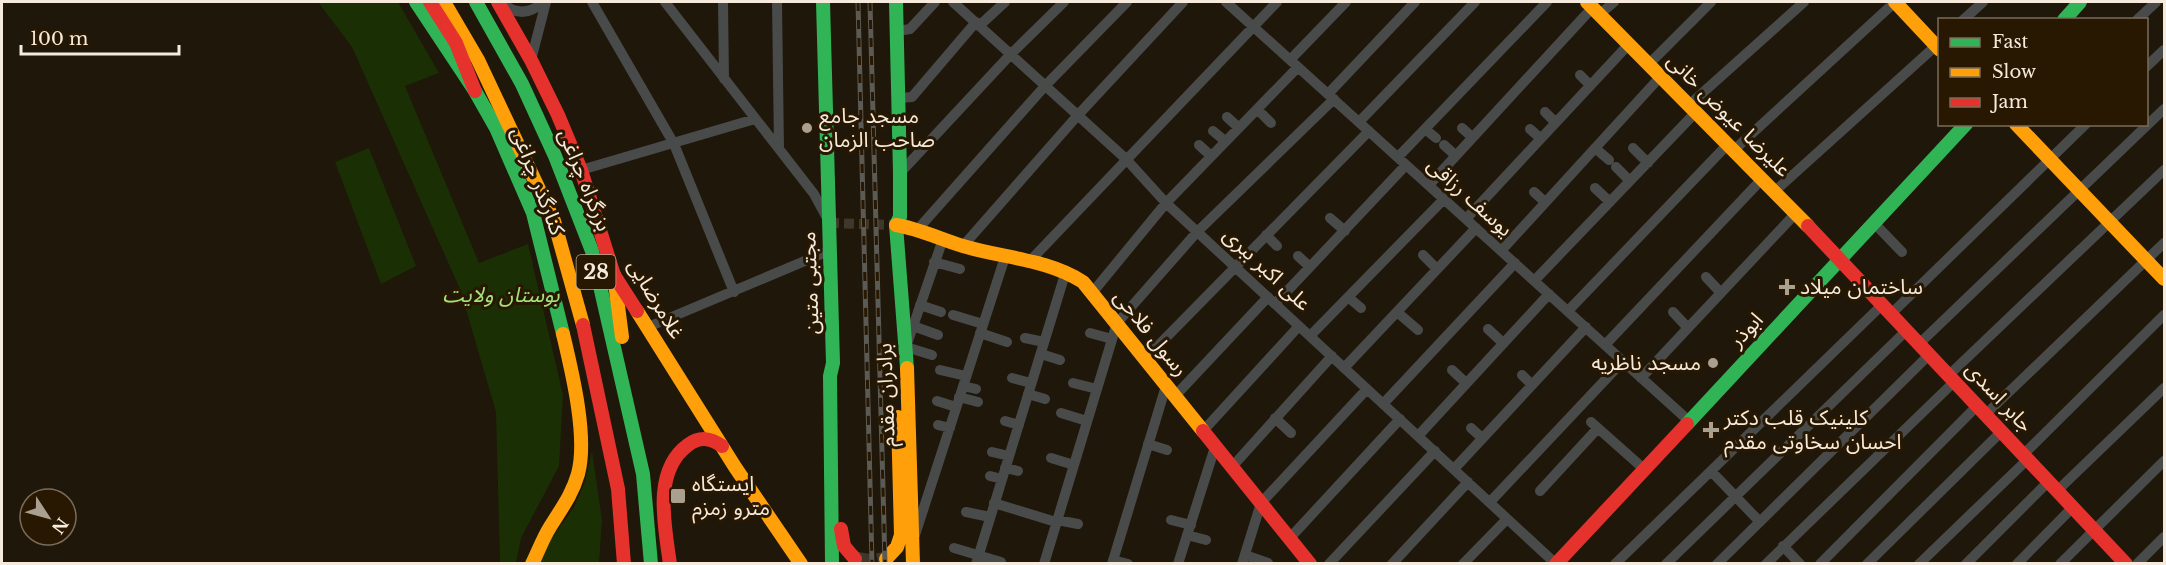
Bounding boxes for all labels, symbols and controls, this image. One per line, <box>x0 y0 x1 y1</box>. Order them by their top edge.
scale bar <box>21 18 178 56</box>
legend <box>1938 18 2148 126</box>
text: 100 m <box>30 28 88 50</box>
text: Fast <box>1992 31 2029 53</box>
street label: علیرضا عیوض خانی <box>1662 48 1796 182</box>
text: Slow <box>1992 61 2037 83</box>
text: Jam <box>1990 91 2028 113</box>
place label: مسجد جامع صاحب الزمان <box>819 103 935 153</box>
marker: مسجد جامع صاحب الزمان <box>800 121 814 135</box>
street label: کنارگذر چراغی <box>505 123 571 239</box>
street label: بزرگراه چراغی <box>553 125 617 235</box>
street label: یوسف رزاقی <box>1422 152 1518 242</box>
street label: علی اکبر ببری <box>1218 222 1316 316</box>
street label: مجتبی متین <box>795 231 825 335</box>
street label: غلامرضایی <box>622 254 690 344</box>
road number: 28 <box>576 255 616 289</box>
place label: ساختمان میلاد <box>1800 274 1923 300</box>
marker: ساختمان میلاد <box>1778 278 1796 296</box>
park label: بوستان ولایت <box>443 282 560 308</box>
street label: رسول فلاحی <box>1108 284 1194 382</box>
street label: ابوذر <box>1723 307 1769 354</box>
street label: برادران مقدم <box>871 343 904 447</box>
place label: مسجد ناظریه <box>1591 350 1701 376</box>
marker: مسجد ناظریه <box>1706 356 1720 370</box>
street label: جابر اسدی <box>1960 356 2038 438</box>
place label: کلینیک قلب دکتر احسان سخاوتی مقدم <box>1723 405 1902 458</box>
marker: کلینیک قلب دکتر احسان سخاوتی مقدم <box>1702 421 1720 439</box>
place label: ایستگاه مترو زمزم <box>692 471 770 524</box>
north arrow <box>18 487 78 547</box>
marker: ایستگاه مترو زمزم <box>669 487 687 505</box>
text: N <box>48 514 73 538</box>

